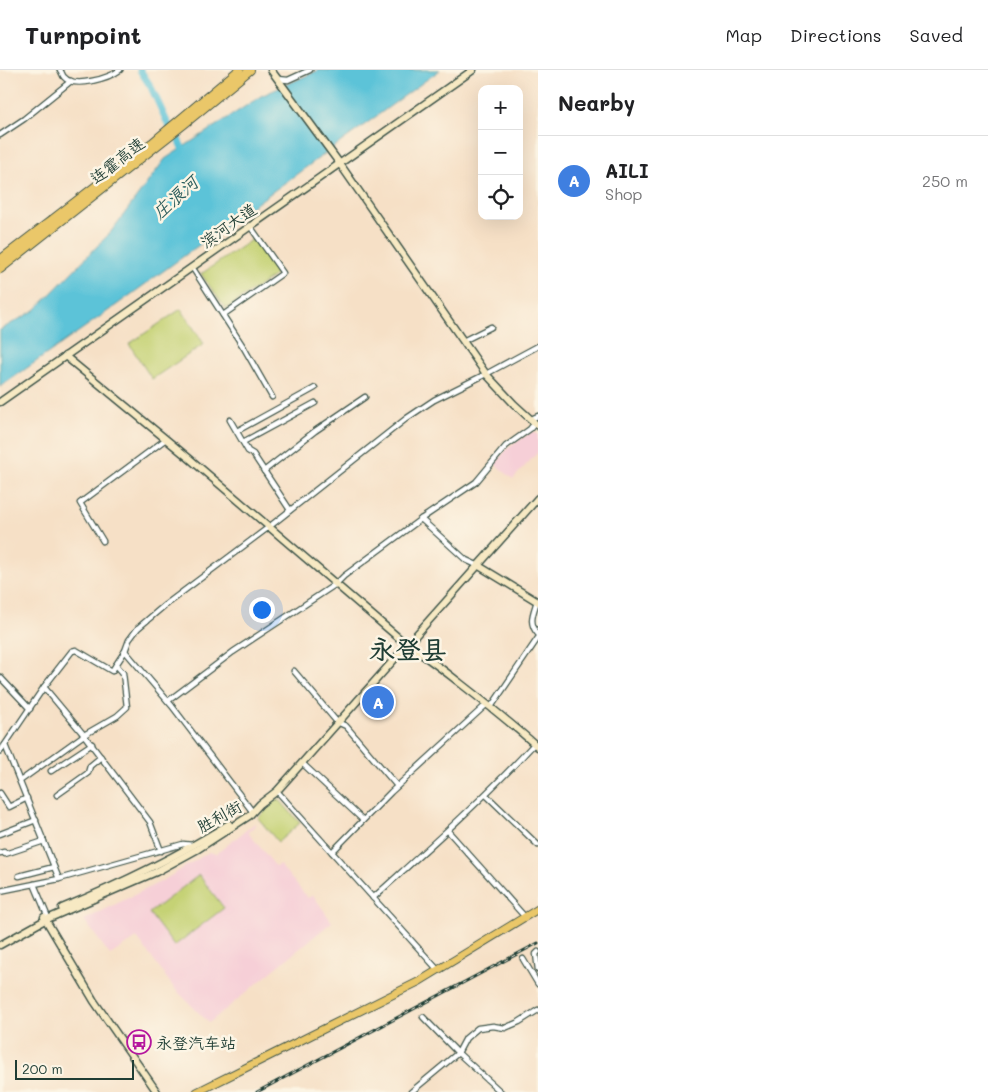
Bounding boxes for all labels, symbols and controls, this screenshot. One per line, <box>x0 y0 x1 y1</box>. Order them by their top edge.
text: Turnpoint <box>25 19 141 50</box>
text: Map <box>725 23 762 47</box>
text: Directions <box>790 23 882 47</box>
text: Saved <box>910 23 963 47</box>
map controls <box>478 85 523 220</box>
button: + <box>478 85 523 130</box>
text: Nearby <box>558 89 635 116</box>
button: − <box>478 130 523 175</box>
street label: 连霍高速 <box>85 132 149 188</box>
text: AILI <box>605 158 649 183</box>
water label: 庄浪河 <box>147 168 205 224</box>
text: A <box>568 170 580 191</box>
text: 250 m <box>922 170 968 191</box>
button: locate <box>478 175 523 220</box>
text: Shop <box>605 183 642 204</box>
street label: 滨河大道 <box>196 198 260 252</box>
your location <box>249 597 275 623</box>
district label: 永登县 <box>369 632 447 666</box>
pin: A <box>362 683 394 721</box>
street label: 胜利街 <box>193 795 245 837</box>
bus stop icon: 永登汽车站 <box>126 1029 152 1055</box>
place label: 永登汽车站 <box>156 1032 236 1053</box>
scale bar <box>15 1057 134 1080</box>
text: 200 m <box>22 1059 63 1078</box>

